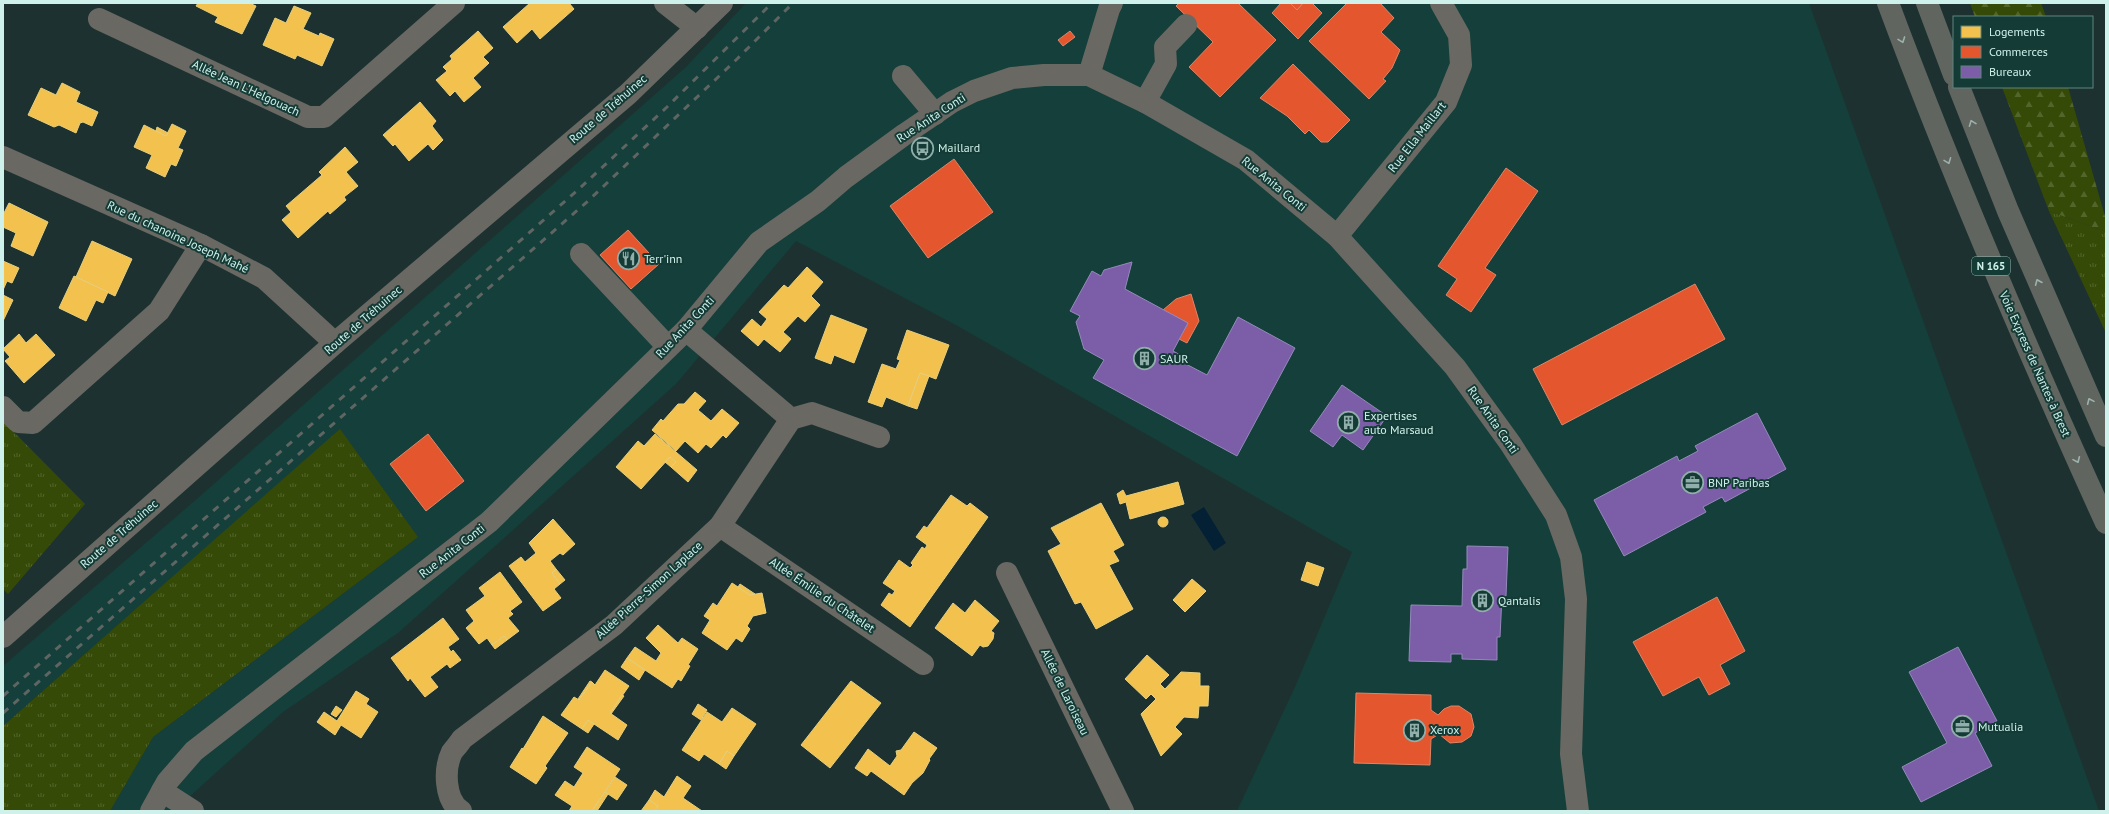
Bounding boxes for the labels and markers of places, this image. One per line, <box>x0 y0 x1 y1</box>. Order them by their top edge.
bus stop icon: Maillard <box>909 135 935 161</box>
place label: Maillard <box>938 140 980 155</box>
restaurant icon: Terr'inn <box>616 246 642 272</box>
place label: Terr'inn <box>644 251 682 266</box>
building icon: SAUR <box>1131 346 1157 372</box>
place label: SAUR <box>1160 351 1188 366</box>
place label: Expertises auto Marsaud <box>1364 408 1433 437</box>
building icon: Expertises auto Marsaud <box>1336 410 1362 436</box>
office icon: BNP Paribas <box>1680 470 1706 496</box>
place label: BNP Paribas <box>1708 475 1770 490</box>
building icon: Qantalis <box>1469 588 1495 614</box>
place label: Qantalis <box>1498 593 1541 608</box>
office icon: Mutualia <box>1949 714 1975 740</box>
building icon: Xerox <box>1401 717 1427 743</box>
place label: Mutualia <box>1978 719 2023 734</box>
place label: Xerox <box>1430 722 1459 737</box>

